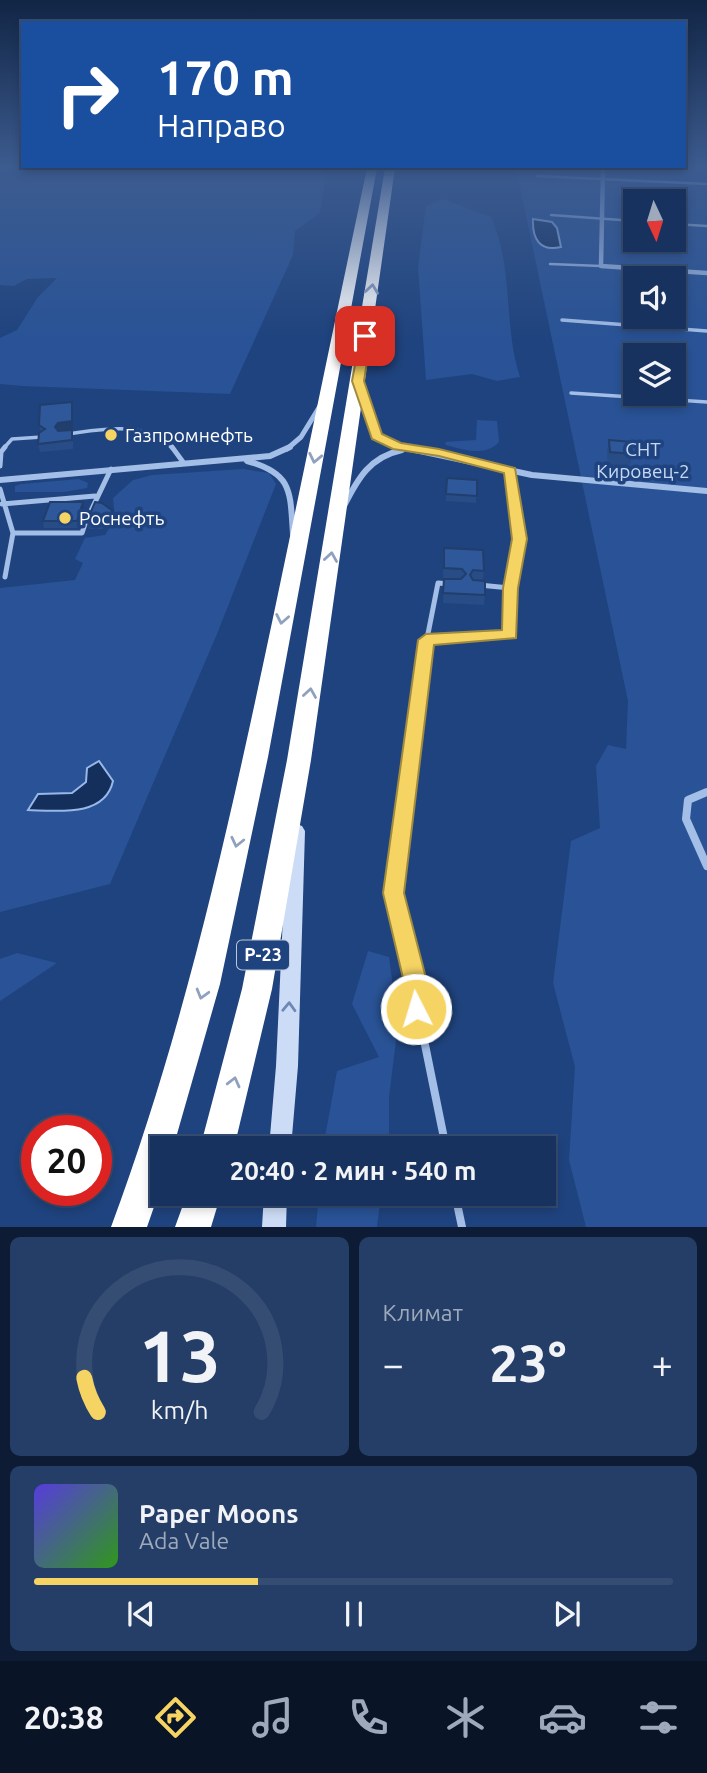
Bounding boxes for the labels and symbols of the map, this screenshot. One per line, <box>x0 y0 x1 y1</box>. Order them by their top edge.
north arrow <box>623 189 686 252</box>
one-way arrow <box>364 283 379 295</box>
pin <box>335 306 395 366</box>
place label: Газпромнефть <box>125 424 253 446</box>
marker: Газпромнефть <box>103 427 119 443</box>
park label: СНТ Кировец-2 <box>596 438 690 482</box>
one-way arrow <box>309 452 324 464</box>
place label: Роснефть <box>79 507 165 529</box>
marker: Роснефть <box>57 510 73 526</box>
one-way arrow <box>323 552 338 563</box>
one-way arrow <box>275 613 290 625</box>
one-way arrow <box>302 687 317 699</box>
one-way arrow <box>230 836 245 848</box>
road number: Р-23 <box>237 940 289 970</box>
position arrow <box>379 972 453 1046</box>
one-way arrow <box>195 987 210 999</box>
one-way arrow <box>282 1001 297 1012</box>
one-way arrow <box>226 1076 240 1088</box>
speed limit sign: 20 <box>21 1115 112 1206</box>

